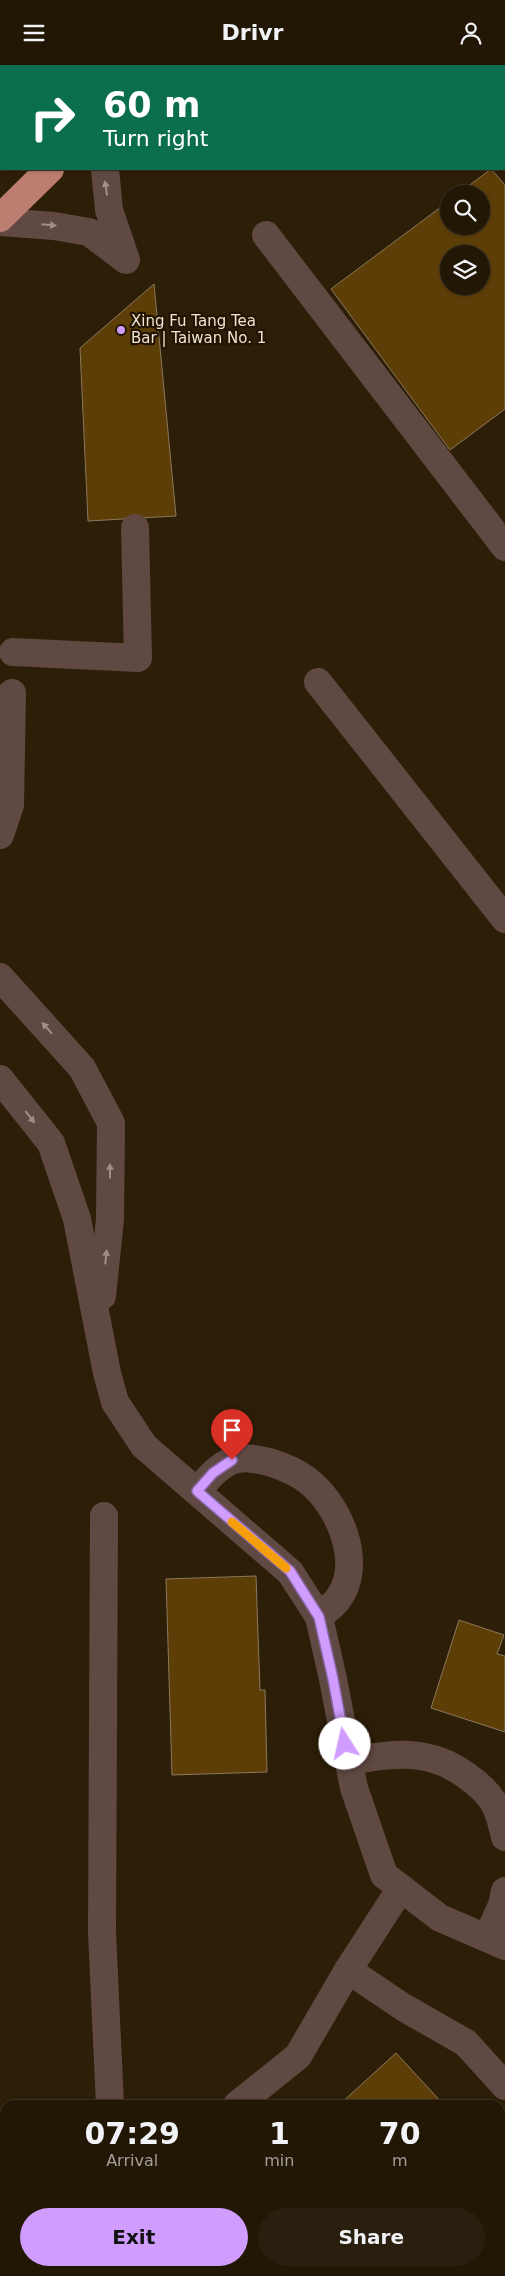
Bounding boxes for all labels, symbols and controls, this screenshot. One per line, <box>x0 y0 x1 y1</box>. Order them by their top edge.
icon: menu <box>20 19 48 47</box>
icon: person <box>457 19 485 47</box>
text: Drivr <box>222 20 283 45</box>
icon: right <box>20 85 85 150</box>
text: 60 m <box>103 85 200 125</box>
text: Turn right <box>103 126 208 151</box>
one-way arrow <box>102 180 110 196</box>
map controls <box>440 185 490 295</box>
button: search <box>440 185 490 235</box>
one-way arrow <box>41 222 57 230</box>
button: layers <box>440 245 490 295</box>
place label: Xing Fu Tang Tea Bar | Taiwan No. 1 <box>131 312 266 347</box>
marker: Xing Fu Tang Tea Bar | Taiwan No. 1 <box>115 324 127 336</box>
one-way arrow <box>41 1023 53 1035</box>
one-way arrow <box>25 1110 36 1123</box>
one-way arrow <box>106 1162 114 1178</box>
one-way arrow <box>102 1248 110 1264</box>
pin <box>211 1409 253 1460</box>
icon: arrive <box>218 1416 246 1444</box>
position arrow <box>318 1717 370 1769</box>
text: 07:29 <box>84 2116 180 2151</box>
text: 1 <box>269 2116 290 2151</box>
text: 70 <box>379 2116 421 2151</box>
text: Arrival <box>106 2151 158 2170</box>
text: min <box>264 2151 294 2170</box>
text: m <box>392 2151 408 2170</box>
button: Exit <box>20 2208 248 2266</box>
button: Share <box>258 2208 485 2266</box>

